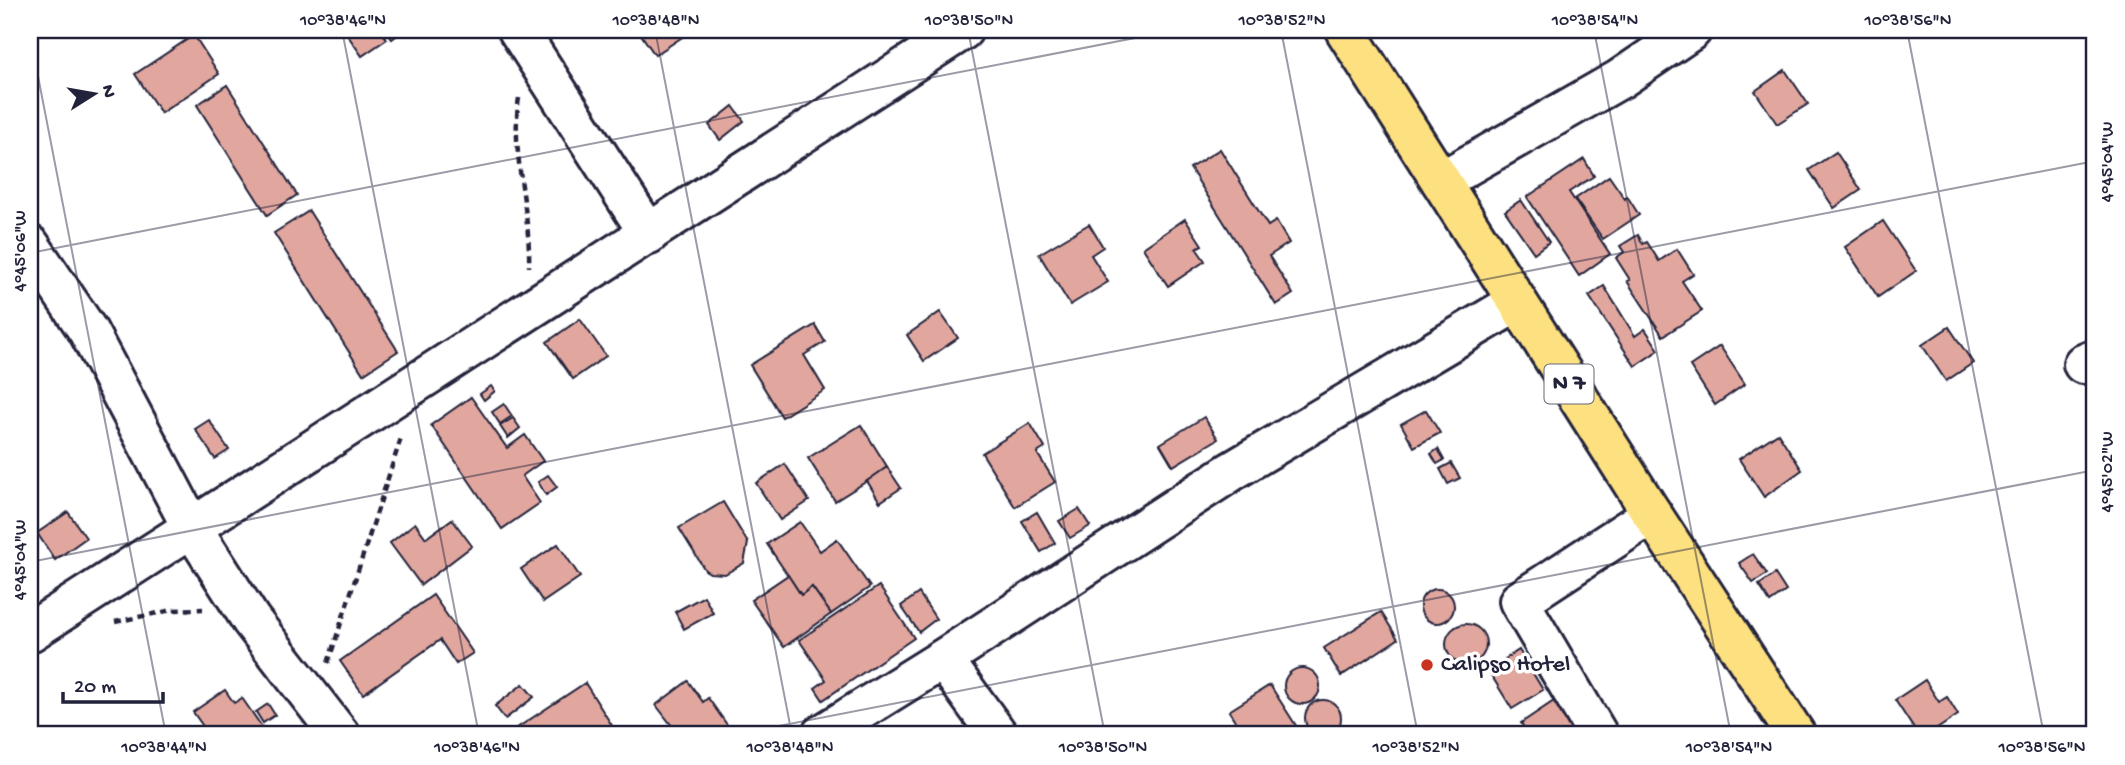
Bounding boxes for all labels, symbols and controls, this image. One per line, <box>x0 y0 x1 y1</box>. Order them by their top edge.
text: 10°38'46"N <box>299 11 386 32</box>
text: 10°38'48"N <box>612 11 699 32</box>
text: 10°38'50"N <box>924 11 1013 32</box>
text: 10°38'52"N <box>1238 11 1325 32</box>
text: 10°38'54"N <box>1551 11 1638 32</box>
text: 10°38'56"N <box>1863 11 1952 32</box>
north arrow <box>60 60 130 130</box>
text: N <box>95 83 120 100</box>
text: 4°45'04"W <box>2098 122 2119 202</box>
text: 4°45'06"W <box>11 210 32 292</box>
road number: N 7 <box>1544 364 1594 404</box>
text: 4°45'02"W <box>2098 432 2119 513</box>
text: 4°45'04"W <box>11 520 32 600</box>
place label: Calipso Hotel <box>1441 651 1570 680</box>
marker: Calipso Hotel <box>1419 657 1435 673</box>
scale bar <box>63 660 163 704</box>
text: 20 m <box>74 676 116 701</box>
text: 10°38'44"N <box>120 738 207 759</box>
text: 10°38'46"N <box>433 738 520 759</box>
text: 10°38'48"N <box>746 738 833 759</box>
text: 10°38'50"N <box>1058 738 1147 759</box>
text: 10°38'52"N <box>1372 738 1459 759</box>
text: 10°38'54"N <box>1685 738 1772 759</box>
text: 10°38'56"N <box>1997 738 2086 759</box>

